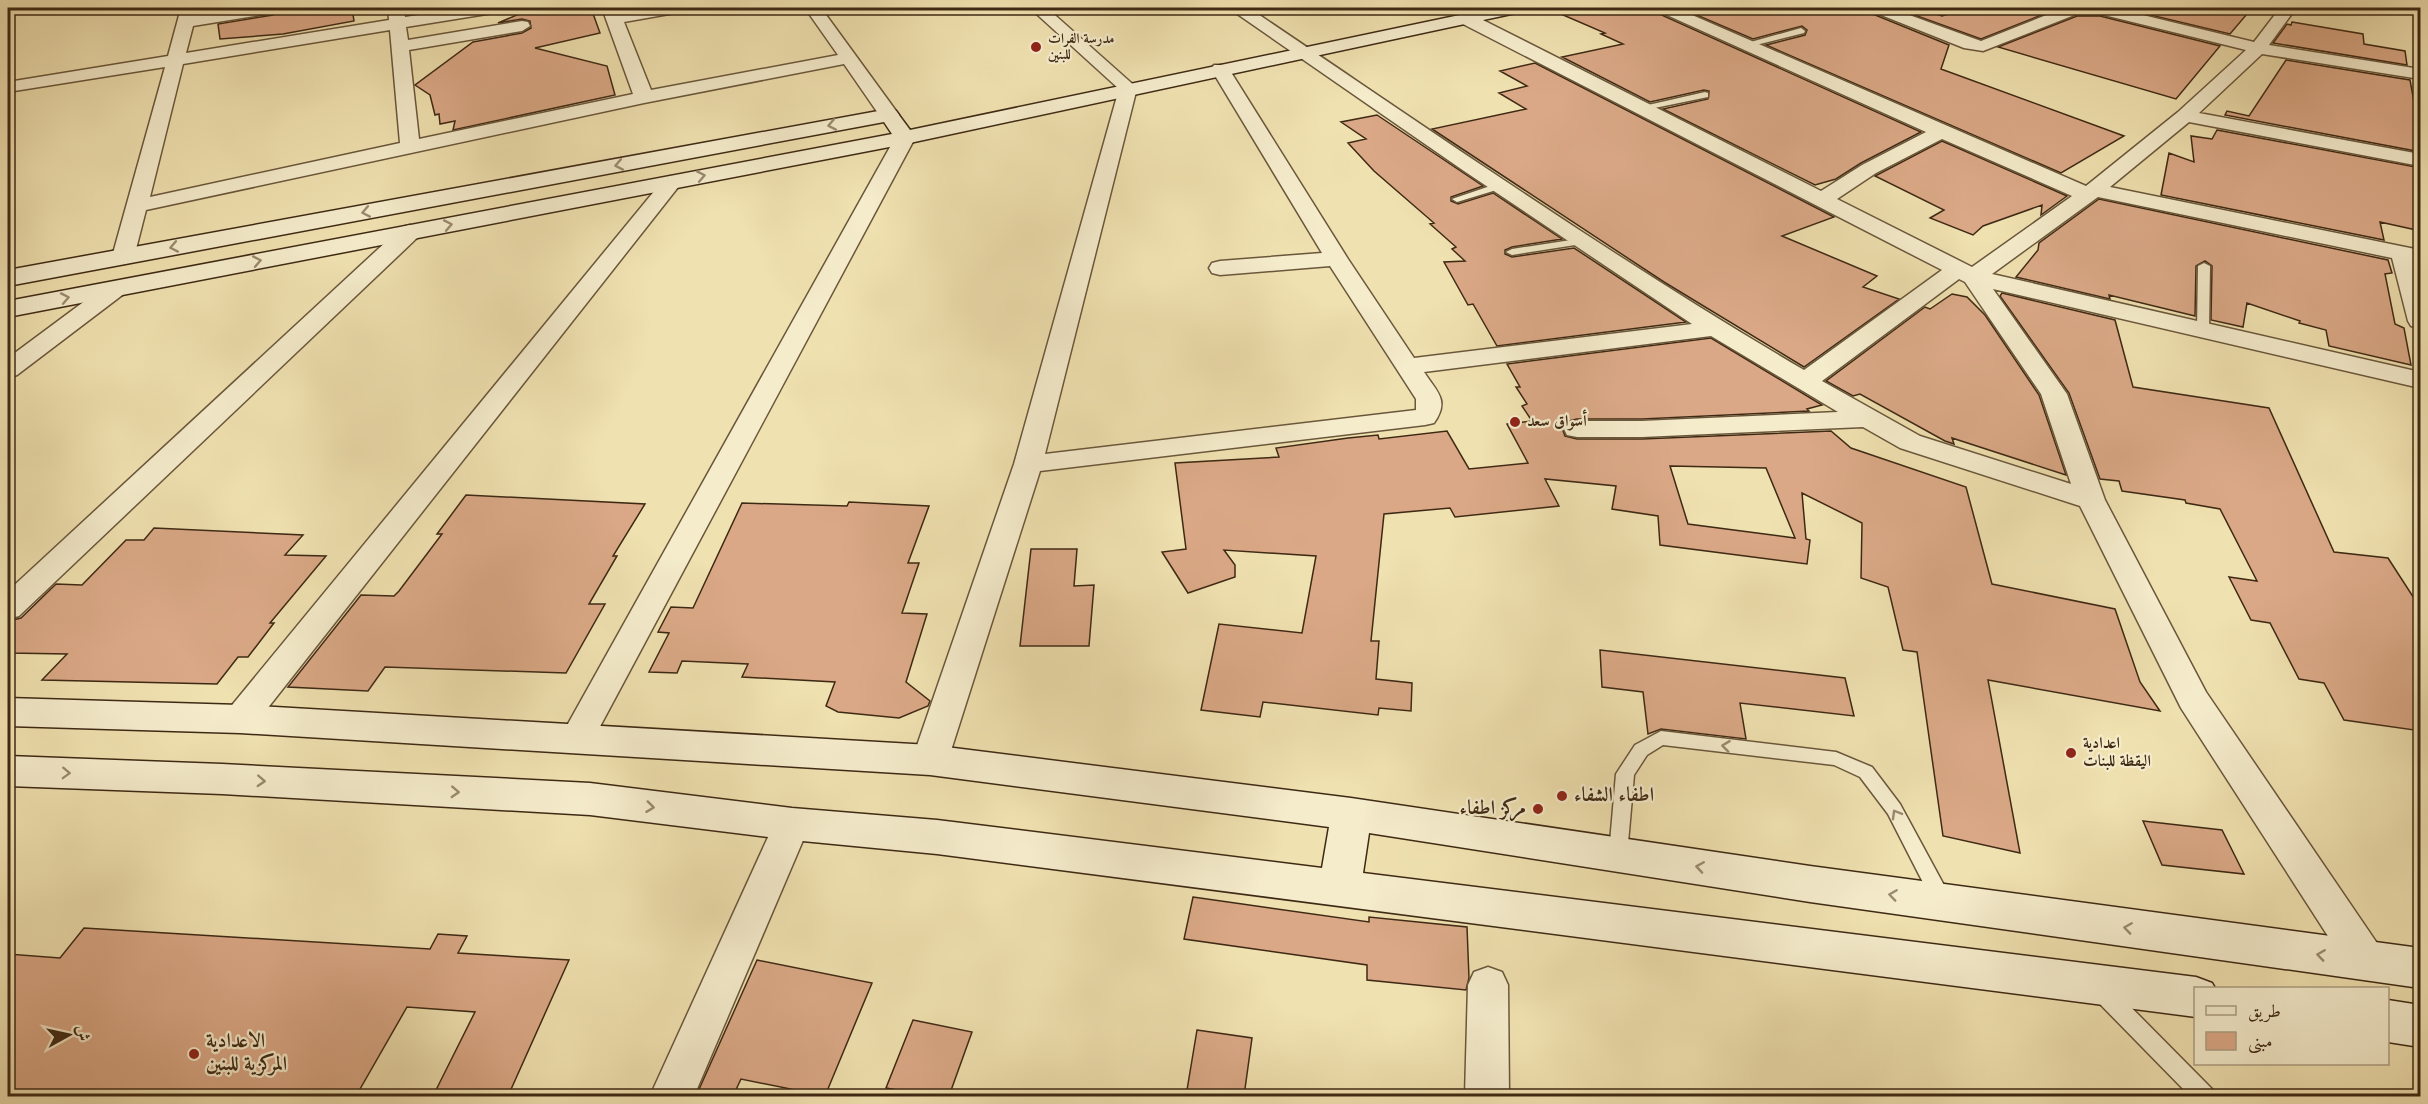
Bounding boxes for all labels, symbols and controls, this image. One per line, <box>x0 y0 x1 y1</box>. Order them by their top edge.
place label: مدرسة الفرات للبنين <box>1048 32 1114 63</box>
marker: مدرسة الفرات للبنين <box>1029 40 1043 54</box>
one-way arrow <box>827 118 837 131</box>
one-way arrow <box>615 158 625 171</box>
one-way arrow <box>696 170 706 183</box>
one-way arrow <box>361 205 371 218</box>
one-way arrow <box>443 219 453 232</box>
one-way arrow <box>169 240 179 253</box>
one-way arrow <box>251 255 261 268</box>
one-way arrow <box>60 292 70 305</box>
place label: أسواق سعد <box>1527 409 1587 431</box>
marker: أسواق سعد <box>1508 415 1522 429</box>
place label: اعدادية اليقظة للبنات <box>2083 736 2151 770</box>
one-way arrow <box>1722 740 1731 753</box>
marker: اعدادية اليقظة للبنات <box>2064 746 2078 760</box>
one-way arrow <box>61 767 70 779</box>
one-way arrow <box>256 775 265 788</box>
one-way arrow <box>451 785 460 798</box>
place label: اطفاء الشفاء <box>1574 785 1654 806</box>
marker: اطفاء الشفاء <box>1555 789 1569 803</box>
place label: مركز اطفاء <box>1460 796 1526 822</box>
one-way arrow <box>645 800 654 812</box>
marker: مركز اطفاء <box>1531 802 1545 816</box>
one-way arrow <box>1892 810 1904 820</box>
one-way arrow <box>1695 861 1705 874</box>
one-way arrow <box>1888 890 1898 902</box>
one-way arrow <box>2123 923 2132 935</box>
one-way arrow <box>2316 950 2325 962</box>
legend <box>2194 987 2389 1065</box>
text: طريق <box>2248 1003 2281 1023</box>
north arrow <box>39 1005 99 1065</box>
text: ش <box>73 1024 91 1042</box>
place label: الاعدادية المركزية للبنين <box>206 1030 287 1076</box>
text: مبنى <box>2248 1033 2273 1054</box>
marker: الاعدادية المركزية للبنين <box>187 1047 201 1061</box>

